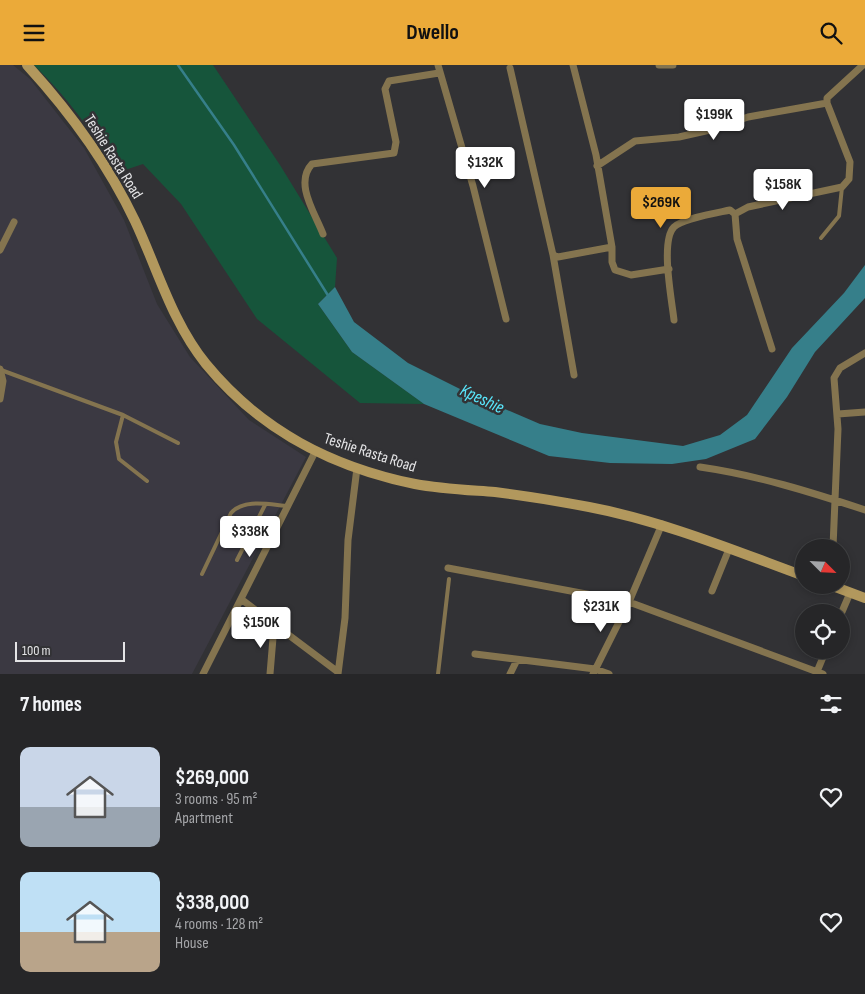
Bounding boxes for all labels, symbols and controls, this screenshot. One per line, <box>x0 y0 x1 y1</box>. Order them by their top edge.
icon: menu <box>20 19 48 47</box>
text: Dwello <box>406 19 459 46</box>
icon: search <box>817 19 845 47</box>
pin: $199K <box>679 99 749 141</box>
text: $199K <box>695 105 733 124</box>
street label: Teshie Rasta Road <box>80 111 146 203</box>
pin: $132K <box>450 147 520 189</box>
text: $132K <box>467 153 503 172</box>
pin: $158K <box>748 169 818 211</box>
text: $158K <box>765 175 801 194</box>
pin: $269K <box>626 186 696 229</box>
text: $269K <box>642 193 680 212</box>
water label: Kpeshie <box>457 380 507 418</box>
street label: Teshie Rasta Road <box>322 429 418 477</box>
pin: $338K <box>215 515 285 558</box>
text: $338K <box>231 522 269 541</box>
north arrow <box>795 539 850 594</box>
map controls <box>795 539 850 659</box>
pin: $231K <box>566 591 636 633</box>
text: $231K <box>583 597 619 616</box>
button: locate <box>795 604 850 659</box>
pin: $150K <box>226 607 296 649</box>
text: $150K <box>242 613 280 632</box>
scale bar <box>15 639 125 662</box>
text: 100 m <box>22 642 51 659</box>
icon: filters <box>817 690 845 718</box>
text: 7 homes <box>20 692 82 717</box>
text: $269,000 <box>175 765 249 790</box>
icon: home <box>60 767 120 827</box>
icon: heart <box>817 783 845 811</box>
text: 3 rooms · 95 m² <box>175 790 257 809</box>
text: Apartment <box>175 809 233 828</box>
text: $338,000 <box>175 890 249 915</box>
icon: home <box>60 892 120 952</box>
icon: heart <box>817 908 845 936</box>
text: 4 rooms · 128 m² <box>175 915 263 934</box>
text: House <box>175 934 209 953</box>

